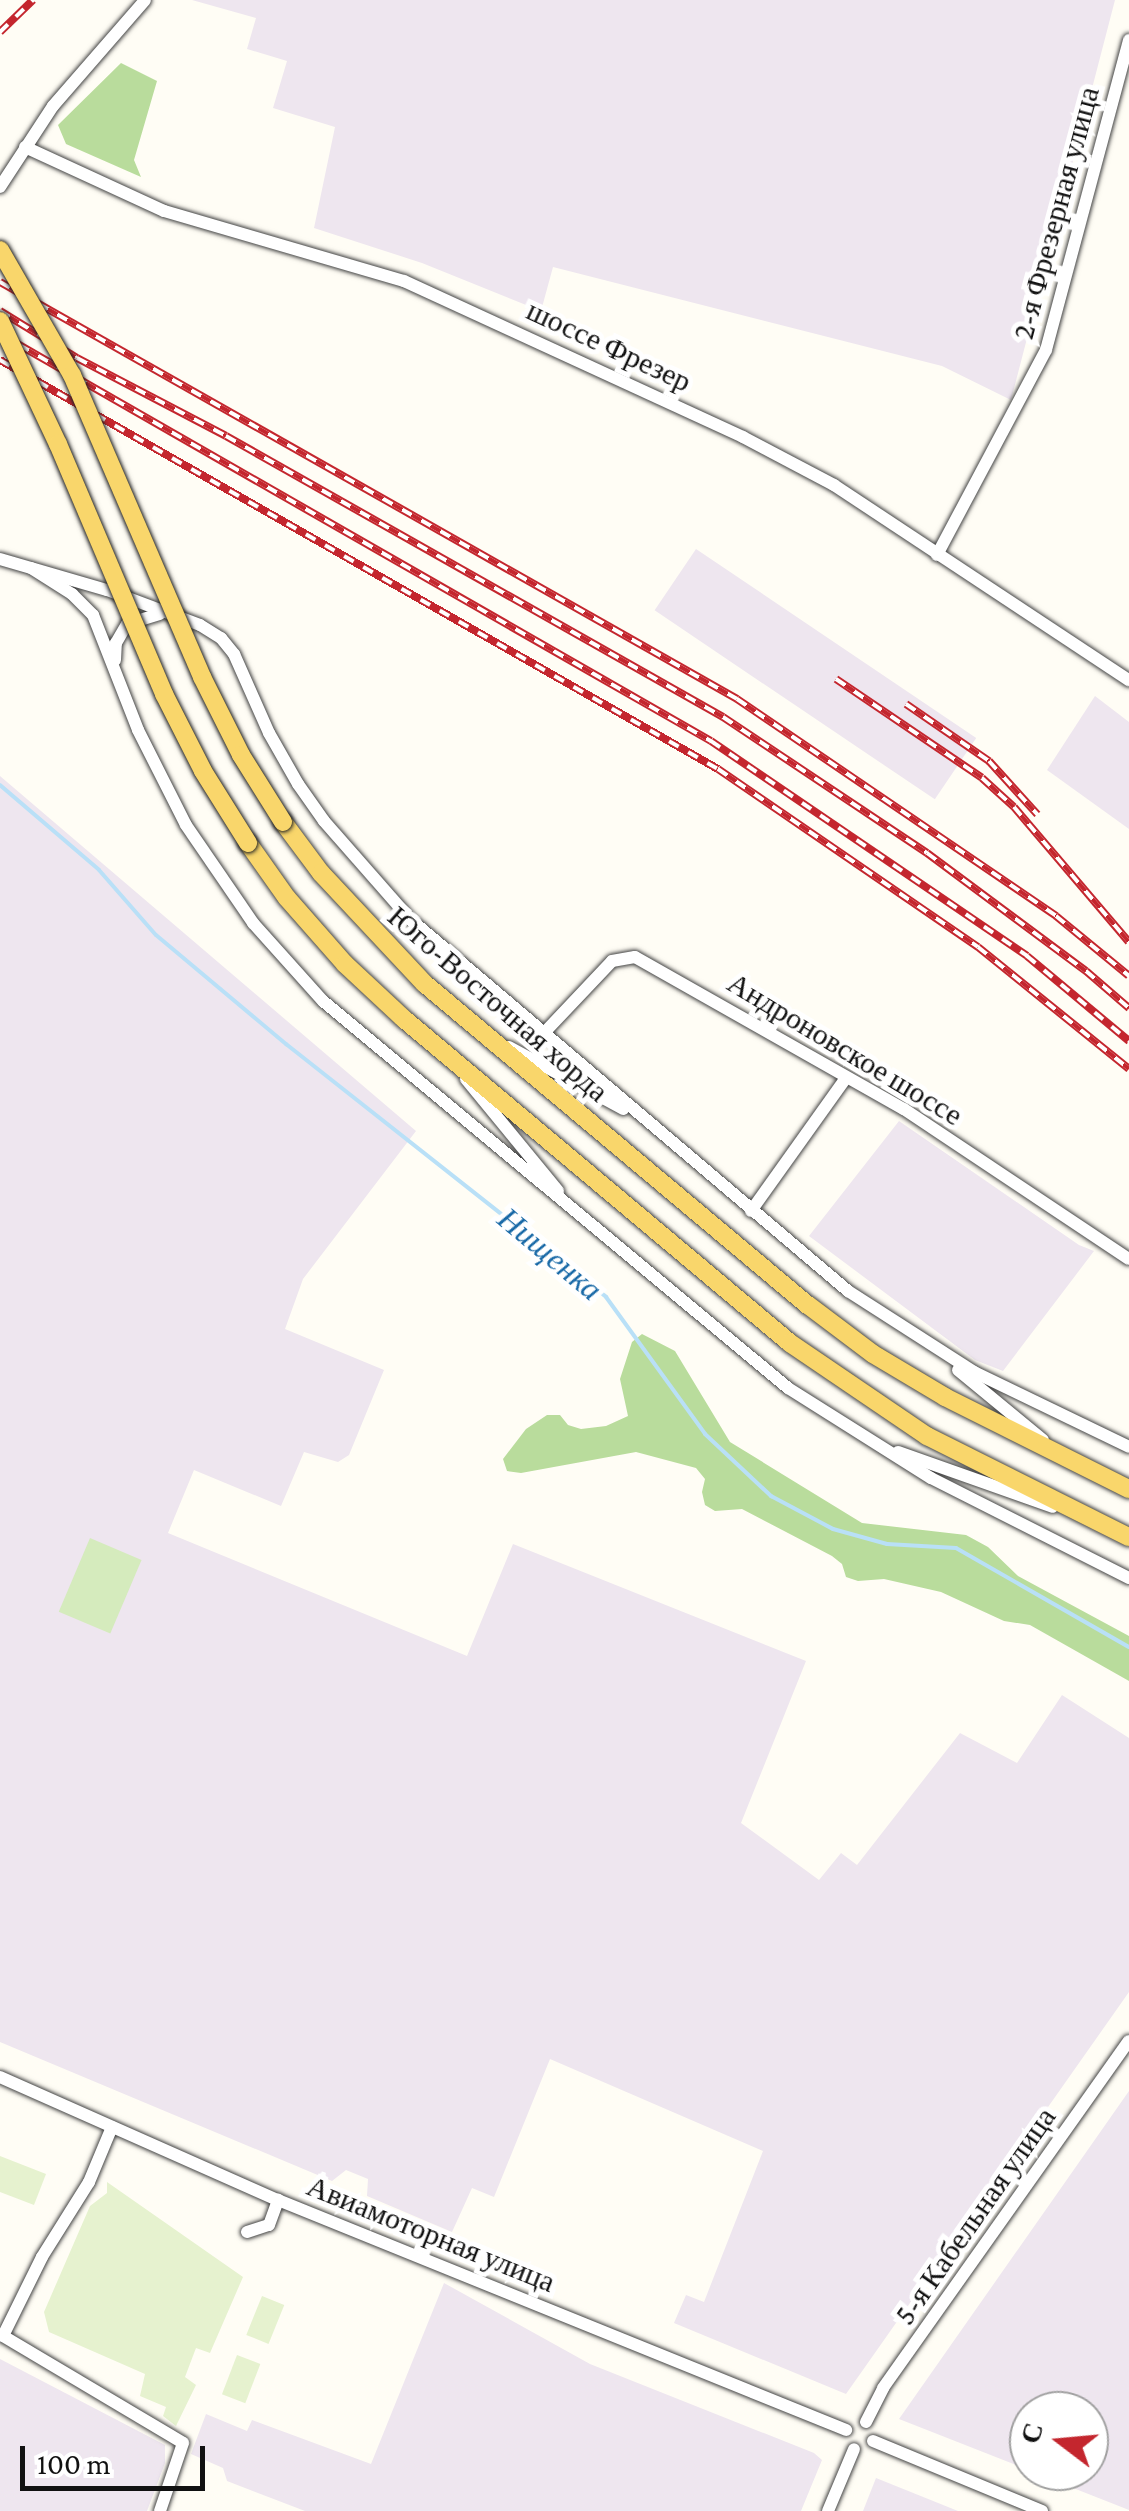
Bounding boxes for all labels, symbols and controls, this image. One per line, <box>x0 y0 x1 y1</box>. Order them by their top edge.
street label: 2-я Фрезерная улица <box>1005 83 1107 343</box>
street label: шоссе Фрезер <box>521 292 697 400</box>
street label: Юго-Восточная хорда <box>380 898 616 1110</box>
street label: Андроновское шоссе <box>721 965 969 1133</box>
water label: Нищенка <box>490 1199 610 1309</box>
street label: 5-я Кабельная улица <box>887 2100 1063 2332</box>
street label: Авиамоторная улица <box>302 2168 560 2300</box>
north arrow <box>1009 2391 1109 2491</box>
text: С <box>1014 2419 1049 2447</box>
scale bar <box>25 2426 210 2488</box>
text: 100 m <box>37 2447 111 2480</box>

